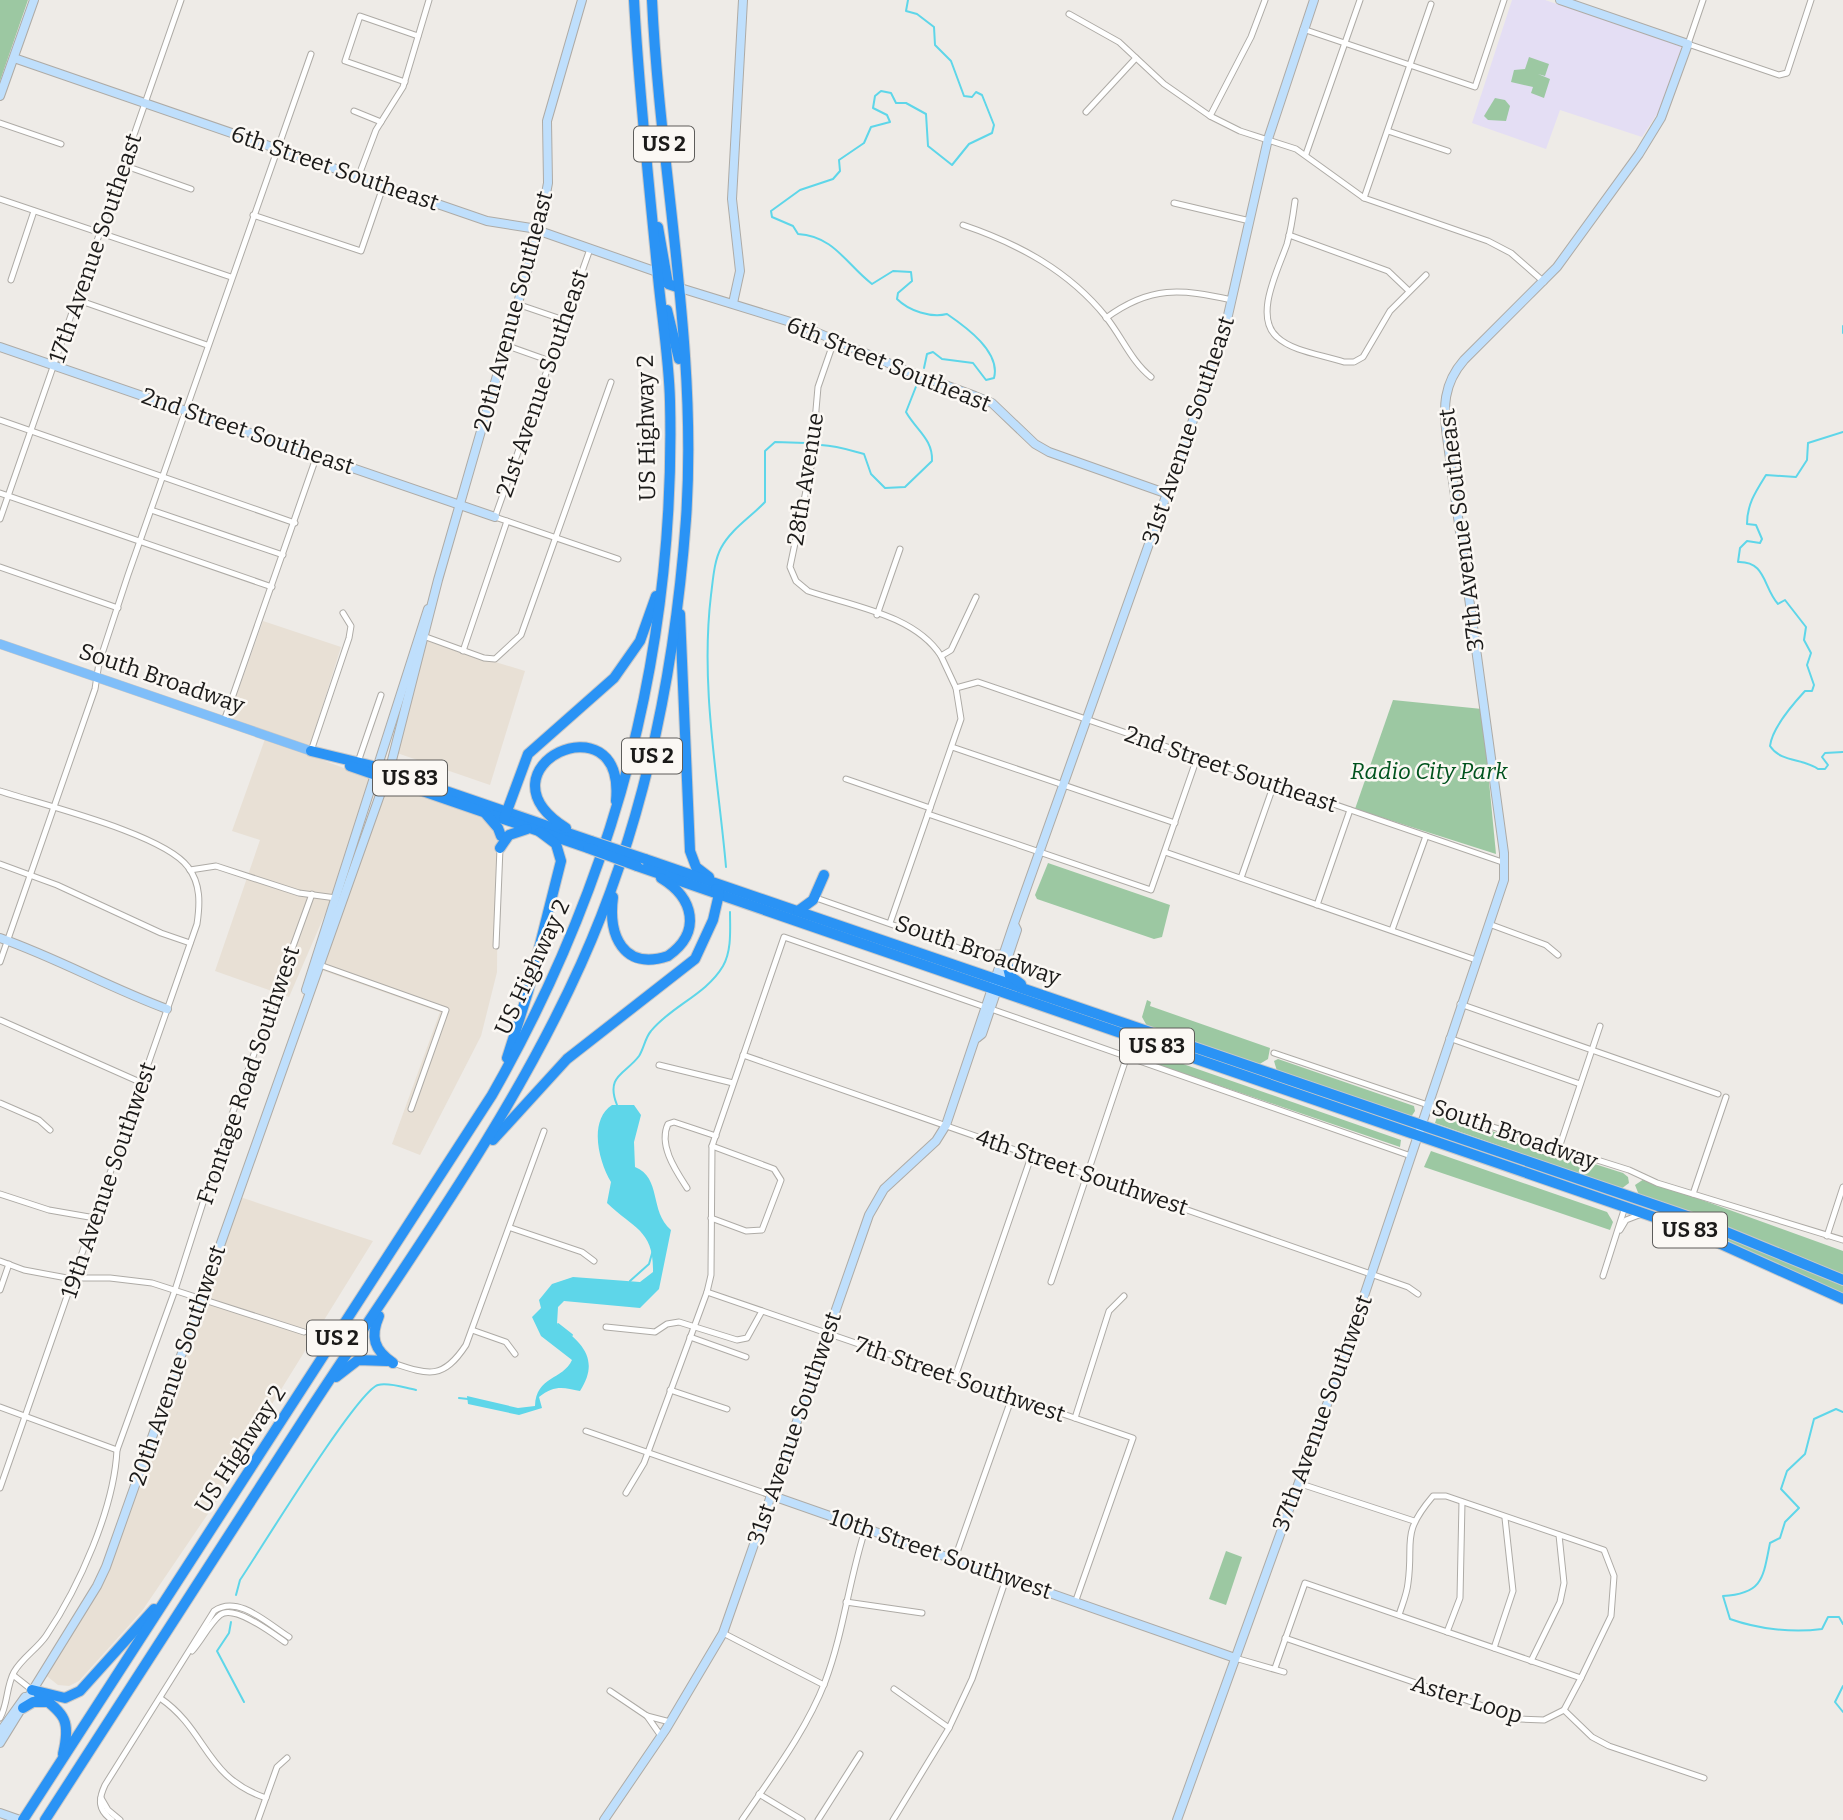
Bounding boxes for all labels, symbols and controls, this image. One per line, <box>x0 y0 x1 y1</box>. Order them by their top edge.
street label: 6th Street Southeast <box>227 119 443 217</box>
road number: US 2 <box>634 127 694 162</box>
street label: 17th Avenue Southeast <box>43 130 147 366</box>
street label: 20th Avenue Southeast <box>467 188 559 434</box>
street label: 21st Avenue Southeast <box>490 265 594 501</box>
street label: 6th Street Southeast <box>783 310 995 418</box>
street label: 31st Avenue Southeast <box>1136 312 1240 548</box>
street label: US Highway 2 <box>631 355 661 501</box>
street label: 2nd Street Southeast <box>138 382 358 480</box>
street label: 37th Avenue Southeast <box>1432 407 1490 653</box>
street label: 28th Avenue <box>781 411 829 547</box>
street label: South Broadway <box>76 637 249 720</box>
street label: 2nd Street Southeast <box>1121 720 1341 818</box>
road number: US 2 <box>622 738 682 774</box>
park label: Radio City Park <box>1350 757 1508 785</box>
road number: US 83 <box>373 760 447 796</box>
street label: US Highway 2 <box>488 895 576 1039</box>
street label: South Broadway <box>892 909 1065 992</box>
street label: Frontage Road Southwest <box>191 942 305 1208</box>
road number: US 83 <box>1120 1028 1194 1064</box>
street label: 19th Avenue Southwest <box>54 1058 162 1302</box>
street label: South Broadway <box>1429 1093 1602 1176</box>
street label: 4th Street Southwest <box>972 1123 1192 1221</box>
road number: US 83 <box>1653 1212 1727 1248</box>
street label: 20th Avenue Southwest <box>123 1241 231 1489</box>
street label: 37th Avenue Southwest <box>1266 1291 1378 1535</box>
street label: 31st Avenue Southwest <box>741 1308 847 1548</box>
road number: US 2 <box>307 1320 367 1356</box>
street label: 7th Street Southwest <box>851 1330 1069 1428</box>
street label: US Highway 2 <box>188 1380 292 1518</box>
street label: 10th Street Southwest <box>826 1503 1056 1605</box>
street label: Aster Loop <box>1408 1669 1526 1729</box>

